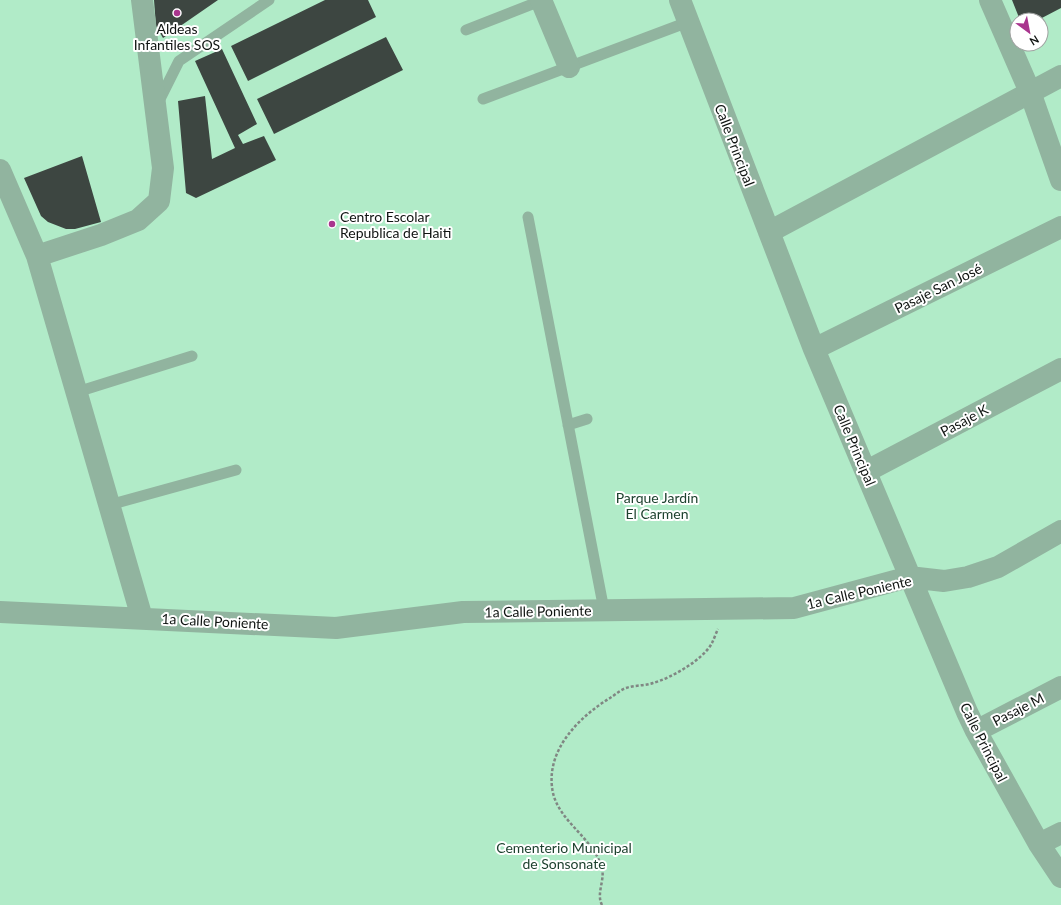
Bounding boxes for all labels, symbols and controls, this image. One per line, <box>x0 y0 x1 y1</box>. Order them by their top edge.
marker: Aldeas Infantiles SOS <box>172 8 182 18</box>
north arrow <box>1009 12 1049 52</box>
place label: Aldeas Infantiles SOS <box>134 20 220 53</box>
text: N <box>1028 33 1042 49</box>
street label: Calle Principal <box>712 102 758 188</box>
place label: Centro Escolar Republica de Haiti <box>340 208 451 241</box>
marker: Centro Escolar Republica de Haiti <box>327 219 337 229</box>
street label: Pasaje San José <box>892 260 984 316</box>
street label: Pasaje K <box>937 400 991 440</box>
street label: Calle Principal <box>830 402 880 488</box>
park label: Parque Jardín El Carmen <box>616 489 698 522</box>
street label: 1a Calle Poniente <box>805 572 913 612</box>
street label: 1a Calle Poniente <box>484 602 592 620</box>
street label: 1a Calle Poniente <box>161 610 269 632</box>
street label: Pasaje M <box>989 689 1047 729</box>
street label: Calle Principal <box>957 700 1011 784</box>
park label: Cementerio Municipal de Sonsonate <box>496 839 632 872</box>

